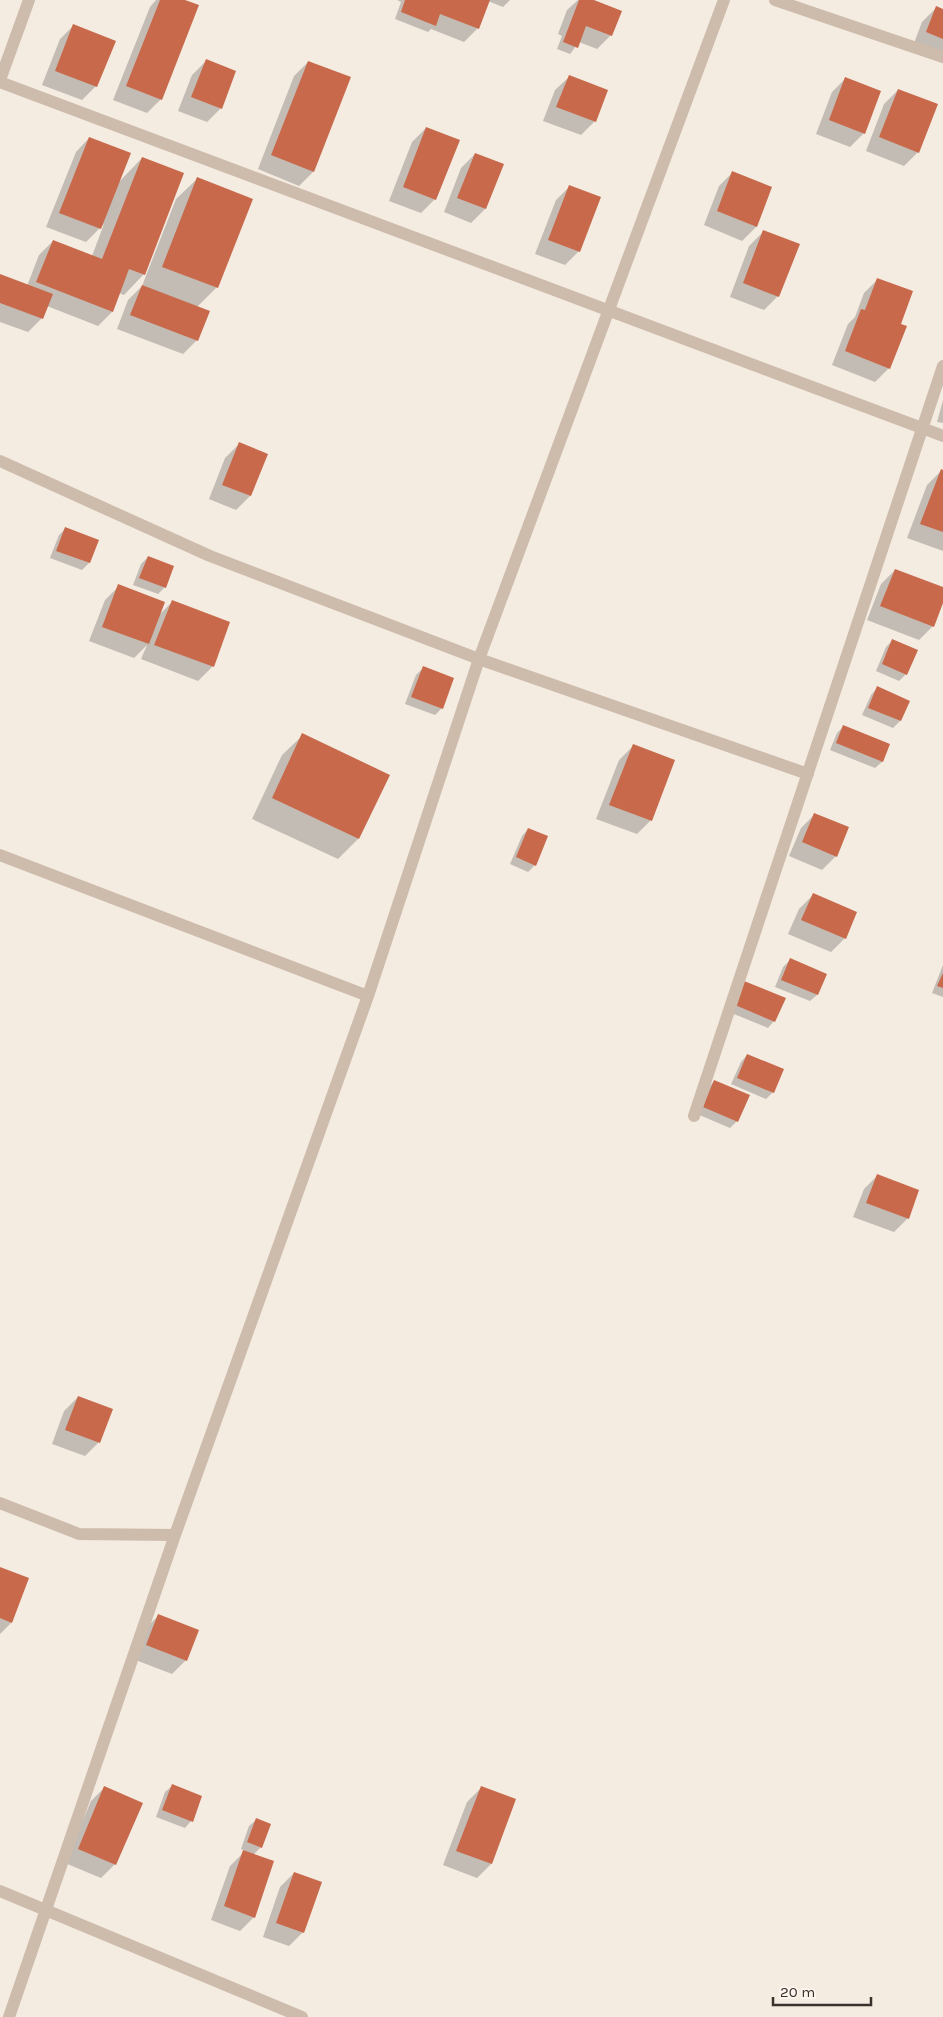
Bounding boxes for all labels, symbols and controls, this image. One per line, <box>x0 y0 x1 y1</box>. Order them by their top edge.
scale bar <box>773 1974 870 2006</box>
text: 20 m <box>780 1983 815 2001</box>

